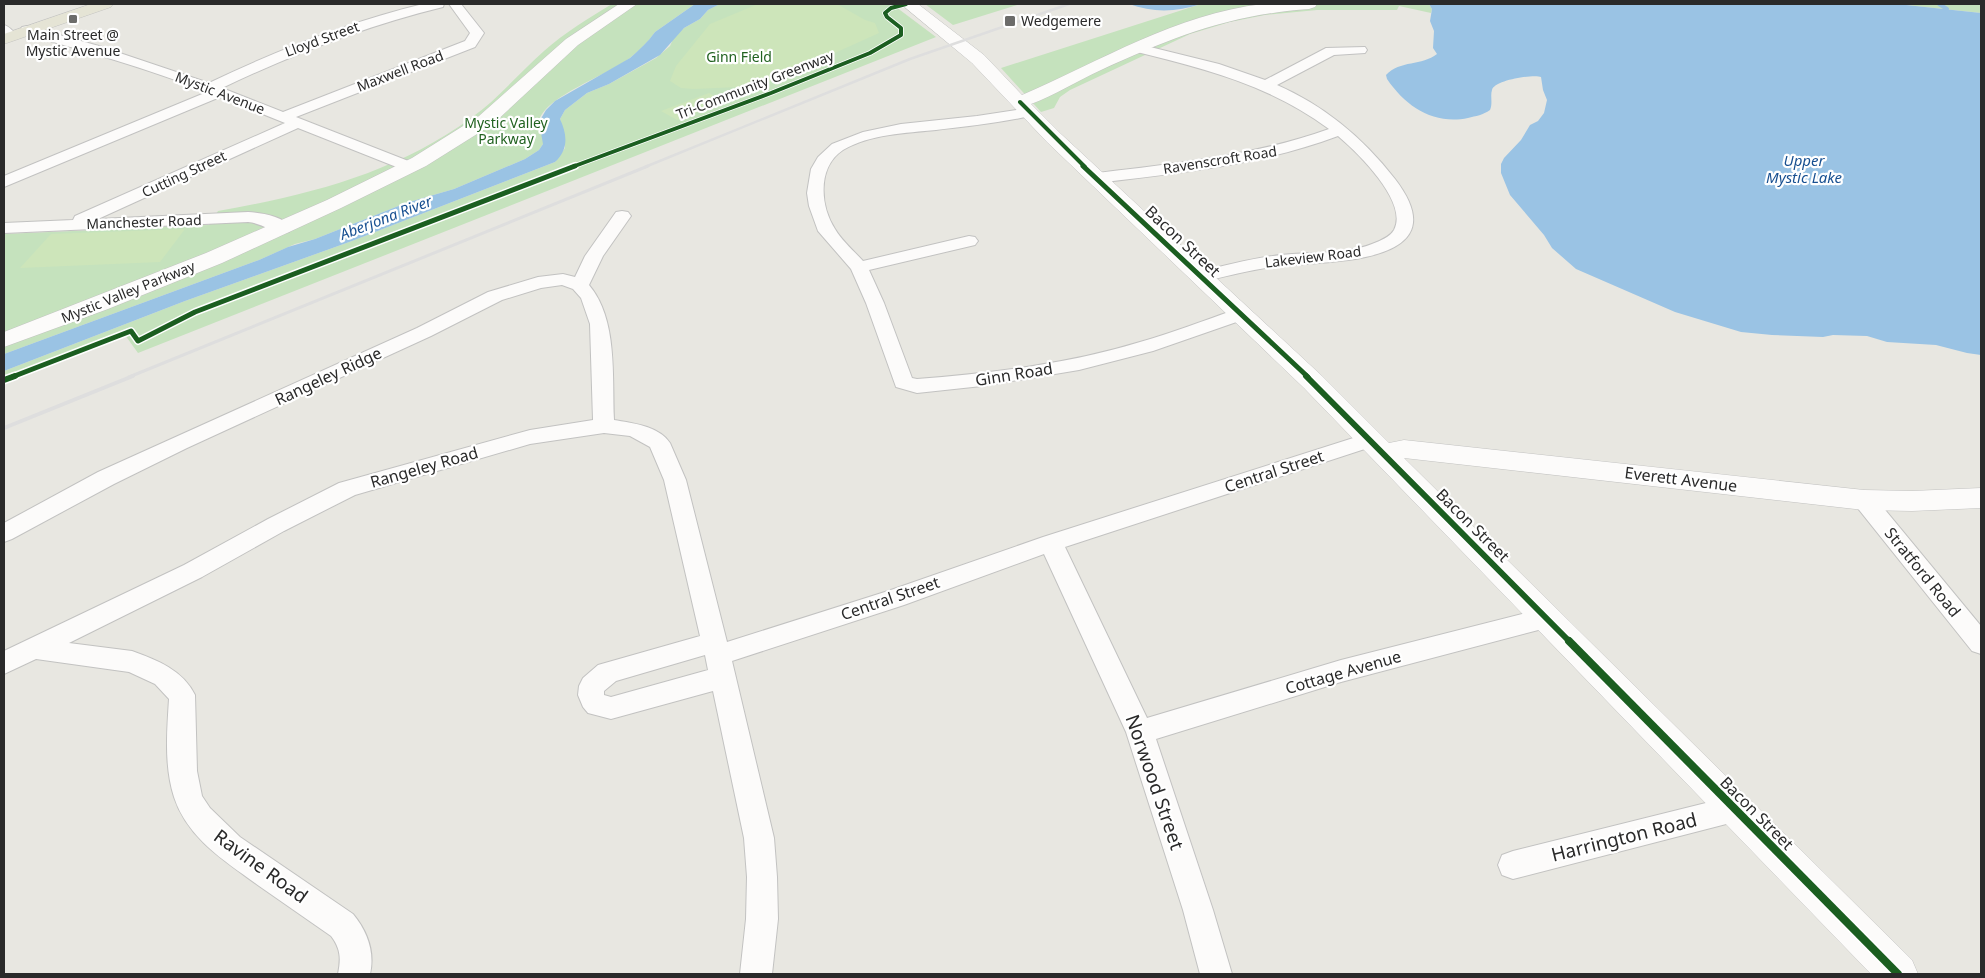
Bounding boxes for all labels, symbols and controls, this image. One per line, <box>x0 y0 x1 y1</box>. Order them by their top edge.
place label: Wedgemere <box>1021 11 1101 30</box>
marker: Main Street @ Mystic Avenue <box>67 13 79 25</box>
marker: Wedgemere <box>1003 14 1017 28</box>
street label: Lloyd Street <box>282 16 362 61</box>
place label: Main Street @ Mystic Avenue <box>26 25 120 60</box>
street label: Maxwell Road <box>354 45 446 96</box>
street label: Tri-Community Greenway <box>673 45 837 123</box>
park label: Ginn Field <box>706 47 772 66</box>
street label: Mystic Avenue <box>173 67 268 118</box>
park label: Mystic Valley Parkway <box>464 113 549 148</box>
street label: Ravenscroft Road <box>1162 141 1278 178</box>
street label: Cutting Street <box>138 146 229 201</box>
water label: Upper Mystic Lake <box>1766 150 1842 187</box>
water label: Aberjona River <box>336 190 435 244</box>
street label: Bacon Street <box>1141 200 1226 282</box>
street label: Manchester Road <box>86 210 202 233</box>
street label: Lakeview Road <box>1264 241 1362 272</box>
street label: Mystic Valley Parkway <box>58 256 198 327</box>
street label: Rangeley Ridge <box>271 342 385 410</box>
street label: Ginn Road <box>974 357 1054 391</box>
street label: Rangeley Road <box>367 441 481 493</box>
street label: Central Street <box>1222 445 1327 497</box>
street label: Everett Avenue <box>1623 461 1739 497</box>
street label: Bacon Street <box>1431 483 1515 567</box>
street label: Stratford Road <box>1880 523 1966 621</box>
street label: Central Street <box>838 571 942 625</box>
street label: Cottage Avenue <box>1283 645 1403 699</box>
street label: Norwood Street <box>1120 711 1190 853</box>
street label: Bacon Street <box>1715 771 1799 855</box>
street label: Harrington Road <box>1548 806 1700 868</box>
street label: Ravine Road <box>209 823 313 909</box>

